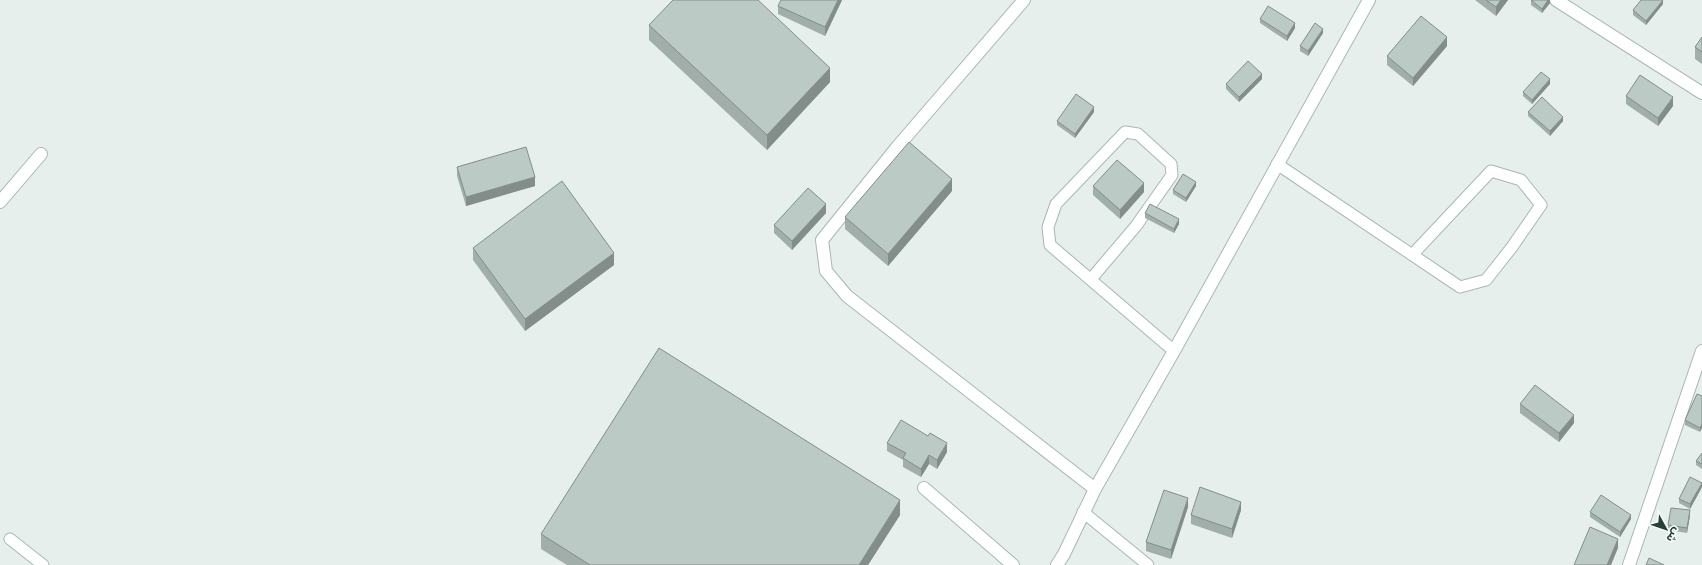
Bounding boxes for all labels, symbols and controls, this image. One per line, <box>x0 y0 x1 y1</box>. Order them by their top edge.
north arrow <box>1646 509 1686 549</box>
text: ش <box>1663 525 1684 546</box>

